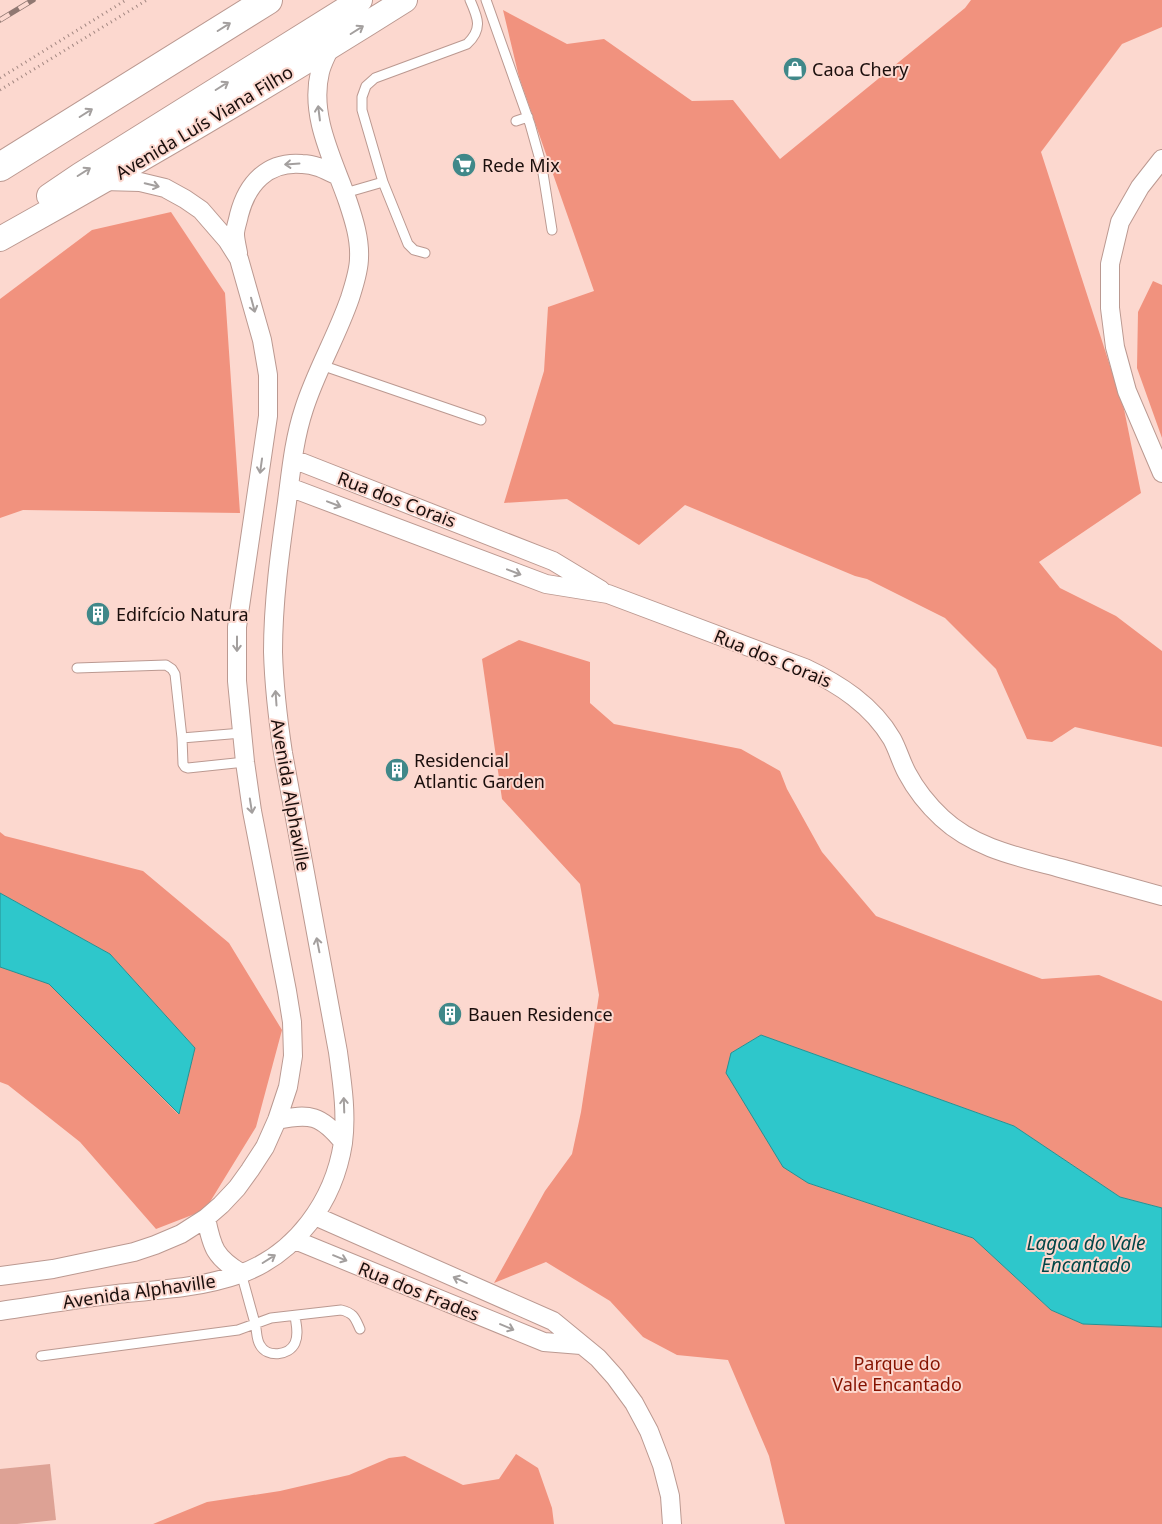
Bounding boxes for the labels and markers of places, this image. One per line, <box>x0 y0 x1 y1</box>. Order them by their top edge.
shop icon: Caoa Chery <box>782 56 808 82</box>
place label: Caoa Chery <box>812 57 909 81</box>
supermarket icon: Rede Mix <box>451 152 477 178</box>
place label: Rede Mix <box>482 153 560 177</box>
building icon: Edifcício Natura <box>85 601 111 627</box>
place label: Edifcício Natura <box>116 602 249 626</box>
place label: Residencial Atlantic Garden <box>414 748 545 793</box>
building icon: Residencial Atlantic Garden <box>384 757 410 783</box>
building icon: Bauen Residence <box>437 1001 463 1027</box>
place label: Bauen Residence <box>468 1002 613 1026</box>

